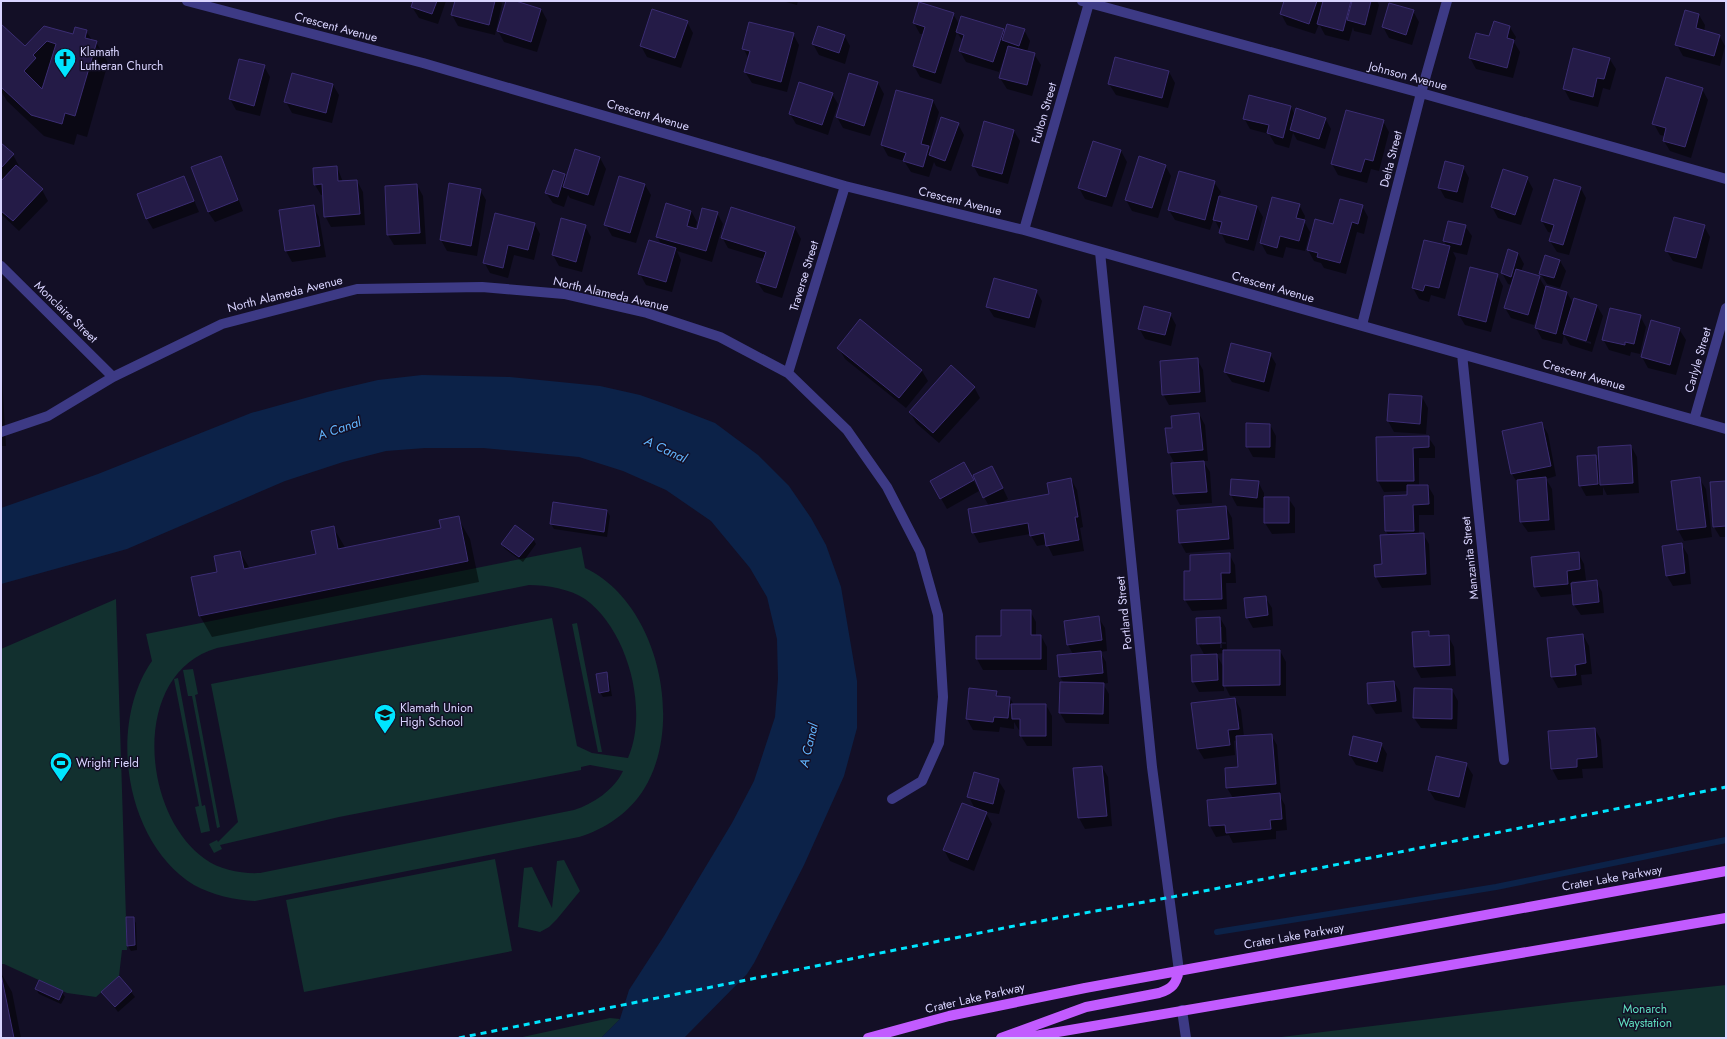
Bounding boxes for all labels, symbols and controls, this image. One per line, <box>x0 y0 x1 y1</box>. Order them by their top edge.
street label: Crescent Avenue <box>292 7 380 47</box>
place label: Klamath Lutheran Church <box>80 43 163 75</box>
church icon: Klamath Lutheran Church <box>52 46 78 79</box>
street label: Johnson Avenue <box>1365 56 1449 95</box>
street label: Fulton Street <box>1027 80 1061 146</box>
street label: Crescent Avenue <box>605 95 691 135</box>
street label: Delta Street <box>1375 129 1407 189</box>
street label: Crescent Avenue <box>916 182 1004 220</box>
street label: Traverse Street <box>785 238 823 314</box>
street label: Crescent Avenue <box>1230 267 1316 307</box>
street label: North Alameda Avenue <box>225 271 345 317</box>
street label: North Alameda Avenue <box>551 272 671 316</box>
street label: Monclaire Street <box>30 277 102 347</box>
street label: Carlyle Street <box>1680 325 1716 395</box>
street label: Crescent Avenue <box>1541 355 1627 395</box>
water label: A Canal <box>314 412 364 445</box>
water label: A Canal <box>641 431 691 468</box>
street label: Manzanita Street <box>1457 515 1483 600</box>
street label: Portland Street <box>1111 575 1137 651</box>
place label: Klamath Union High School <box>400 699 473 731</box>
school or university icon: Klamath Union High School <box>372 702 398 735</box>
water label: A Canal <box>794 720 823 770</box>
sports icon: Wright Field <box>48 750 74 783</box>
place label: Wright Field <box>76 754 139 772</box>
street label: Crater Lake Parkway <box>1560 860 1664 896</box>
street label: Crater Lake Parkway <box>1242 918 1346 954</box>
street label: Crater Lake Parkway <box>923 978 1027 1018</box>
park label: Monarch Waystation <box>1618 1000 1672 1032</box>

